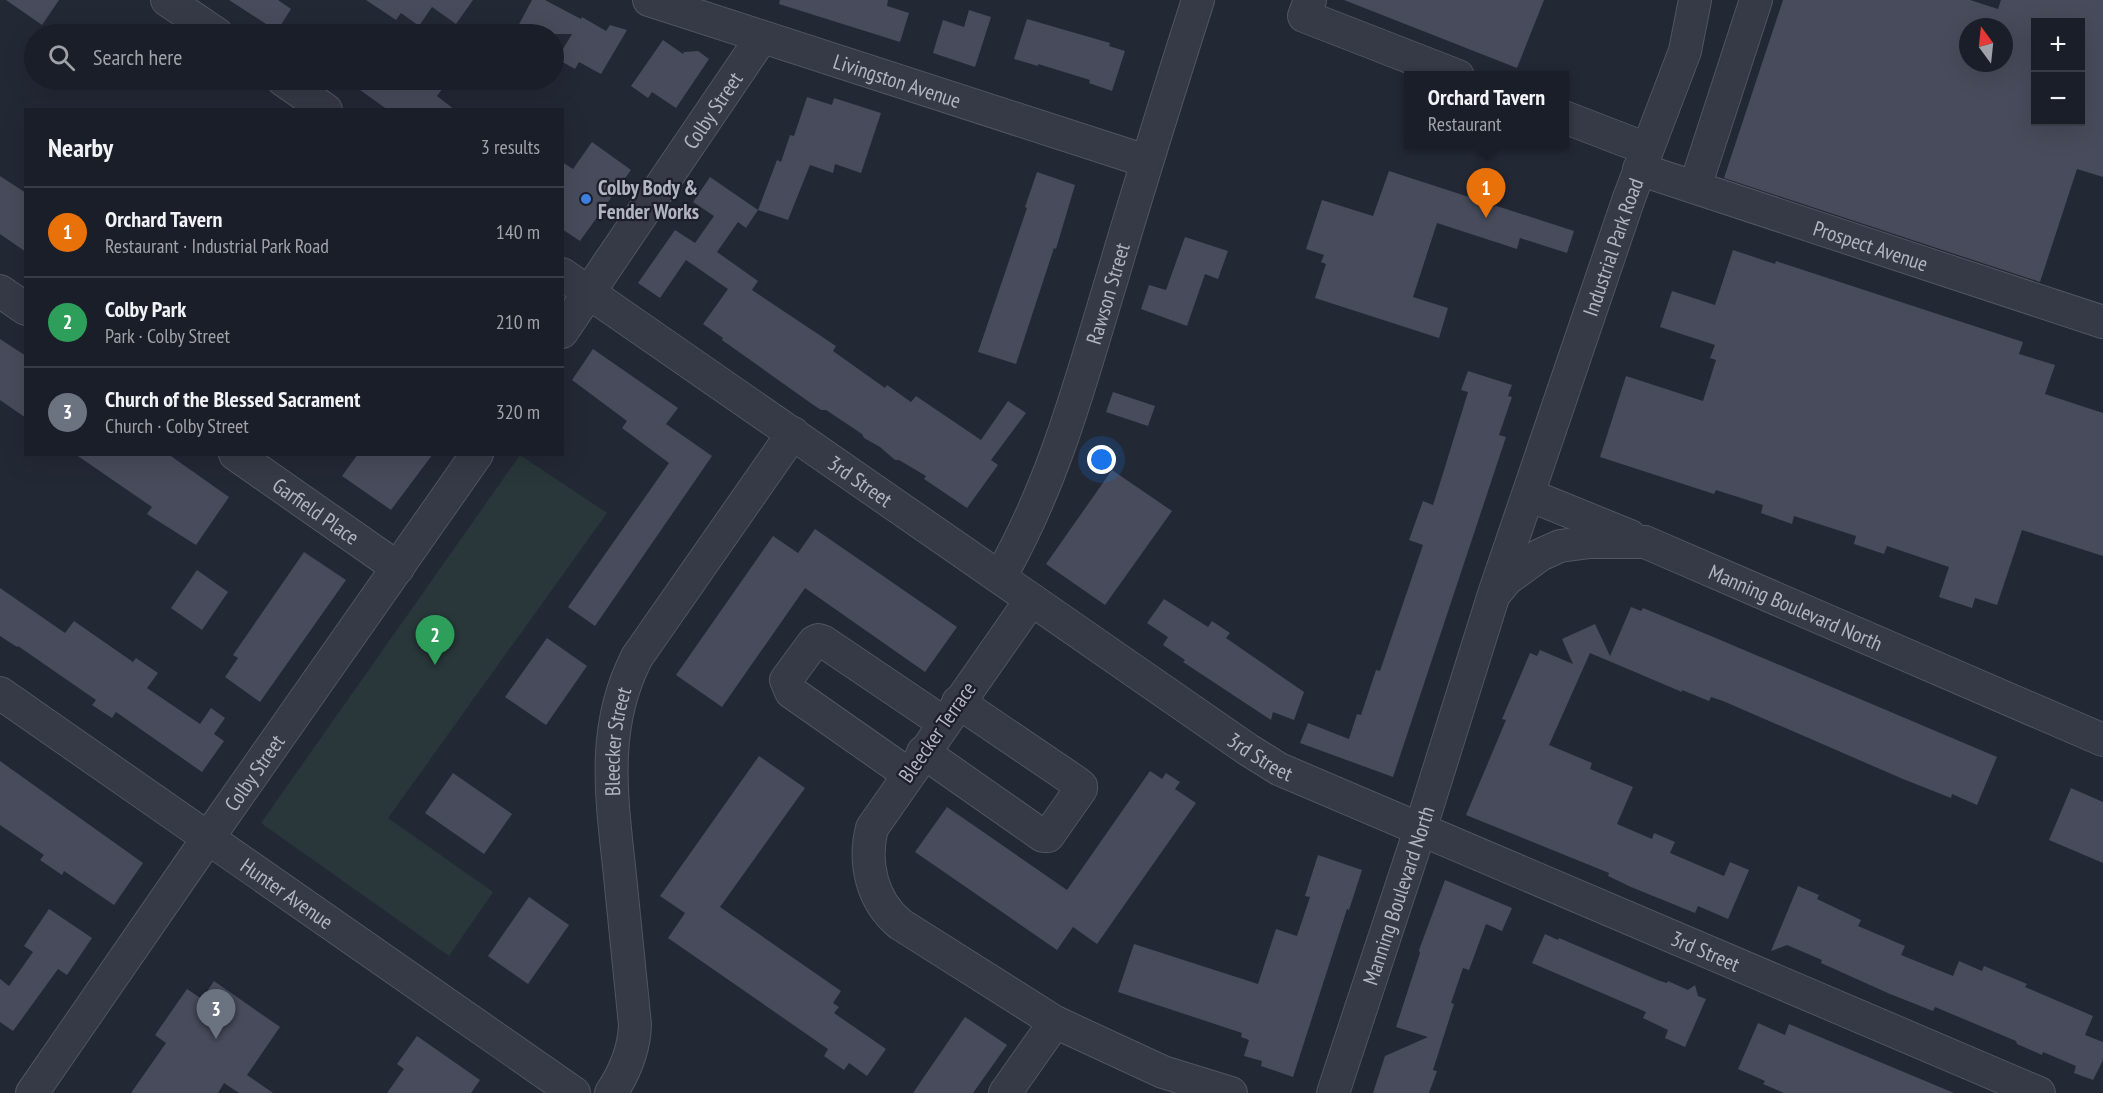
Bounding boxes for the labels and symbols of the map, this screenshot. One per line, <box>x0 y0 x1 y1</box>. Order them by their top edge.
north arrow <box>1959 18 2013 72</box>
street label: Livingston Avenue <box>830 47 964 114</box>
street label: Colby Street <box>677 66 748 154</box>
pin: 1 <box>1466 168 1506 218</box>
place label: Colby Body & Fender Works <box>598 174 699 225</box>
street label: Industrial Park Road <box>1576 174 1649 320</box>
marker: Colby Body & Fender Works <box>579 192 593 206</box>
street label: Prospect Avenue <box>1810 214 1931 277</box>
street label: Rawson Street <box>1080 239 1135 347</box>
your location <box>1087 445 1116 474</box>
street label: 3rd Street <box>823 449 898 513</box>
street label: Garfield Place <box>268 471 365 550</box>
street label: Manning Boulevard North <box>1705 558 1887 657</box>
pin: 2 <box>416 616 454 665</box>
street label: Bleecker Terrace <box>892 676 982 788</box>
street label: Bleecker Street <box>598 683 637 797</box>
street label: 3rd Street <box>1222 726 1297 787</box>
street label: Colby Street <box>218 729 290 816</box>
street label: Manning Boulevard North <box>1356 803 1440 988</box>
street label: Hunter Avenue <box>236 852 339 935</box>
street label: 3rd Street <box>1667 924 1744 978</box>
pin: 3 <box>196 990 236 1039</box>

